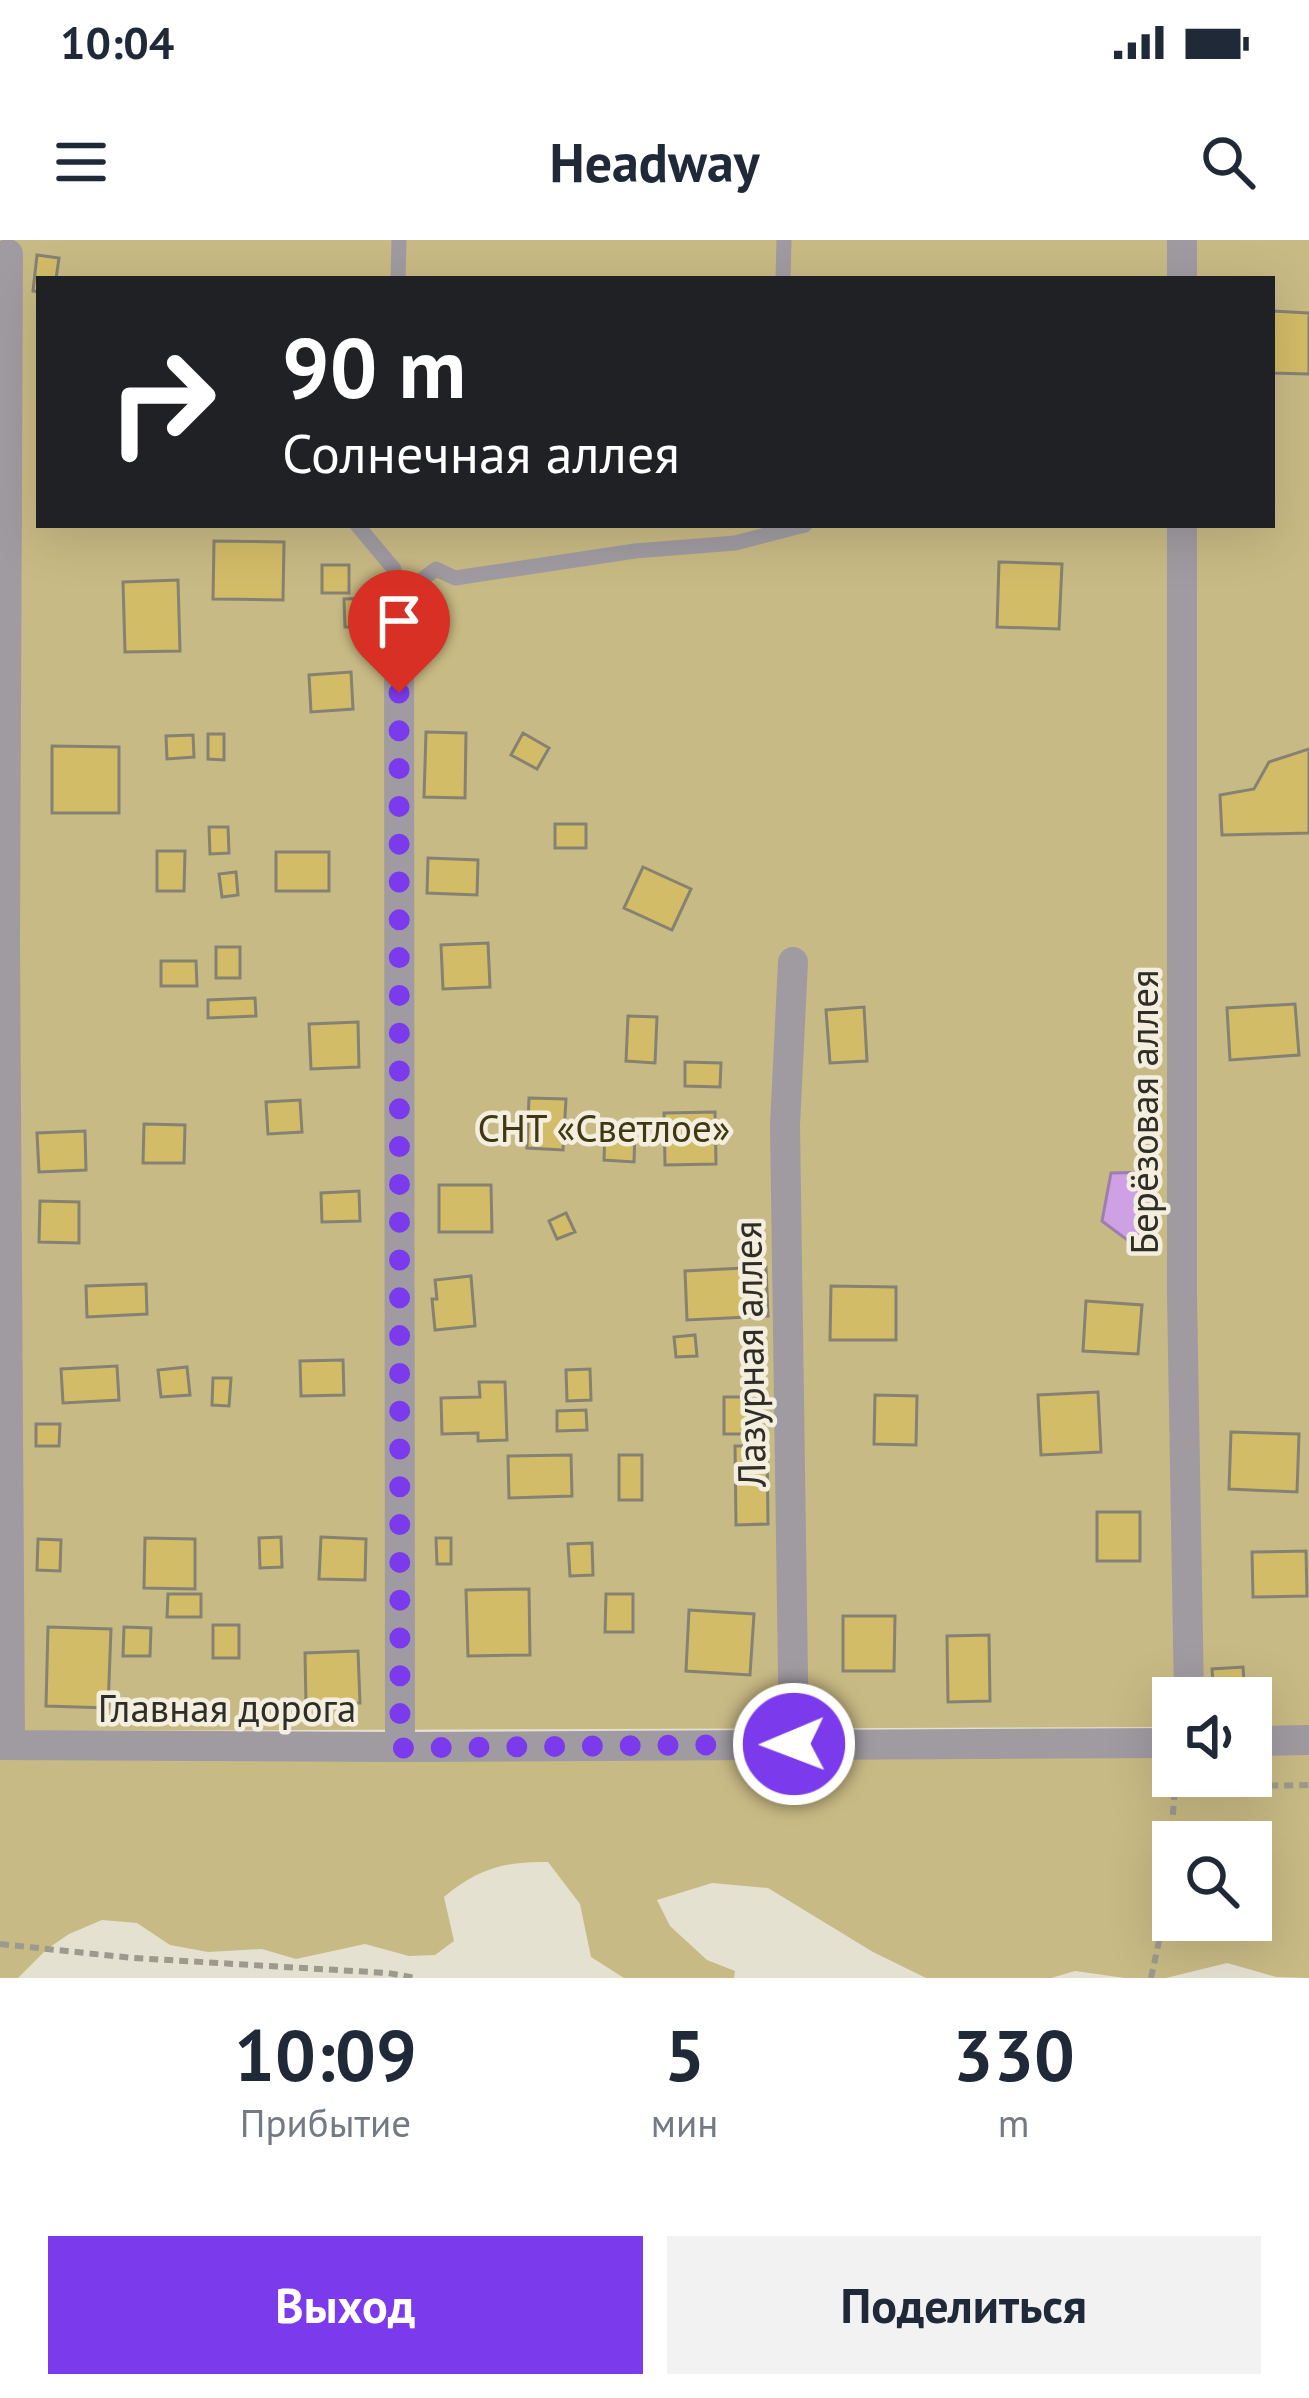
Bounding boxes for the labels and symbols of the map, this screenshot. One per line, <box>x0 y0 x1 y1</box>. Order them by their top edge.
pin <box>348 570 450 693</box>
street label: Берёзовая аллея <box>1118 970 1169 1254</box>
park label: СНТ «Светлое» <box>478 1102 730 1153</box>
street label: Лазурная аллея <box>721 1220 777 1489</box>
position arrow <box>731 1681 857 1807</box>
street label: Главная дорога <box>98 1682 356 1733</box>

